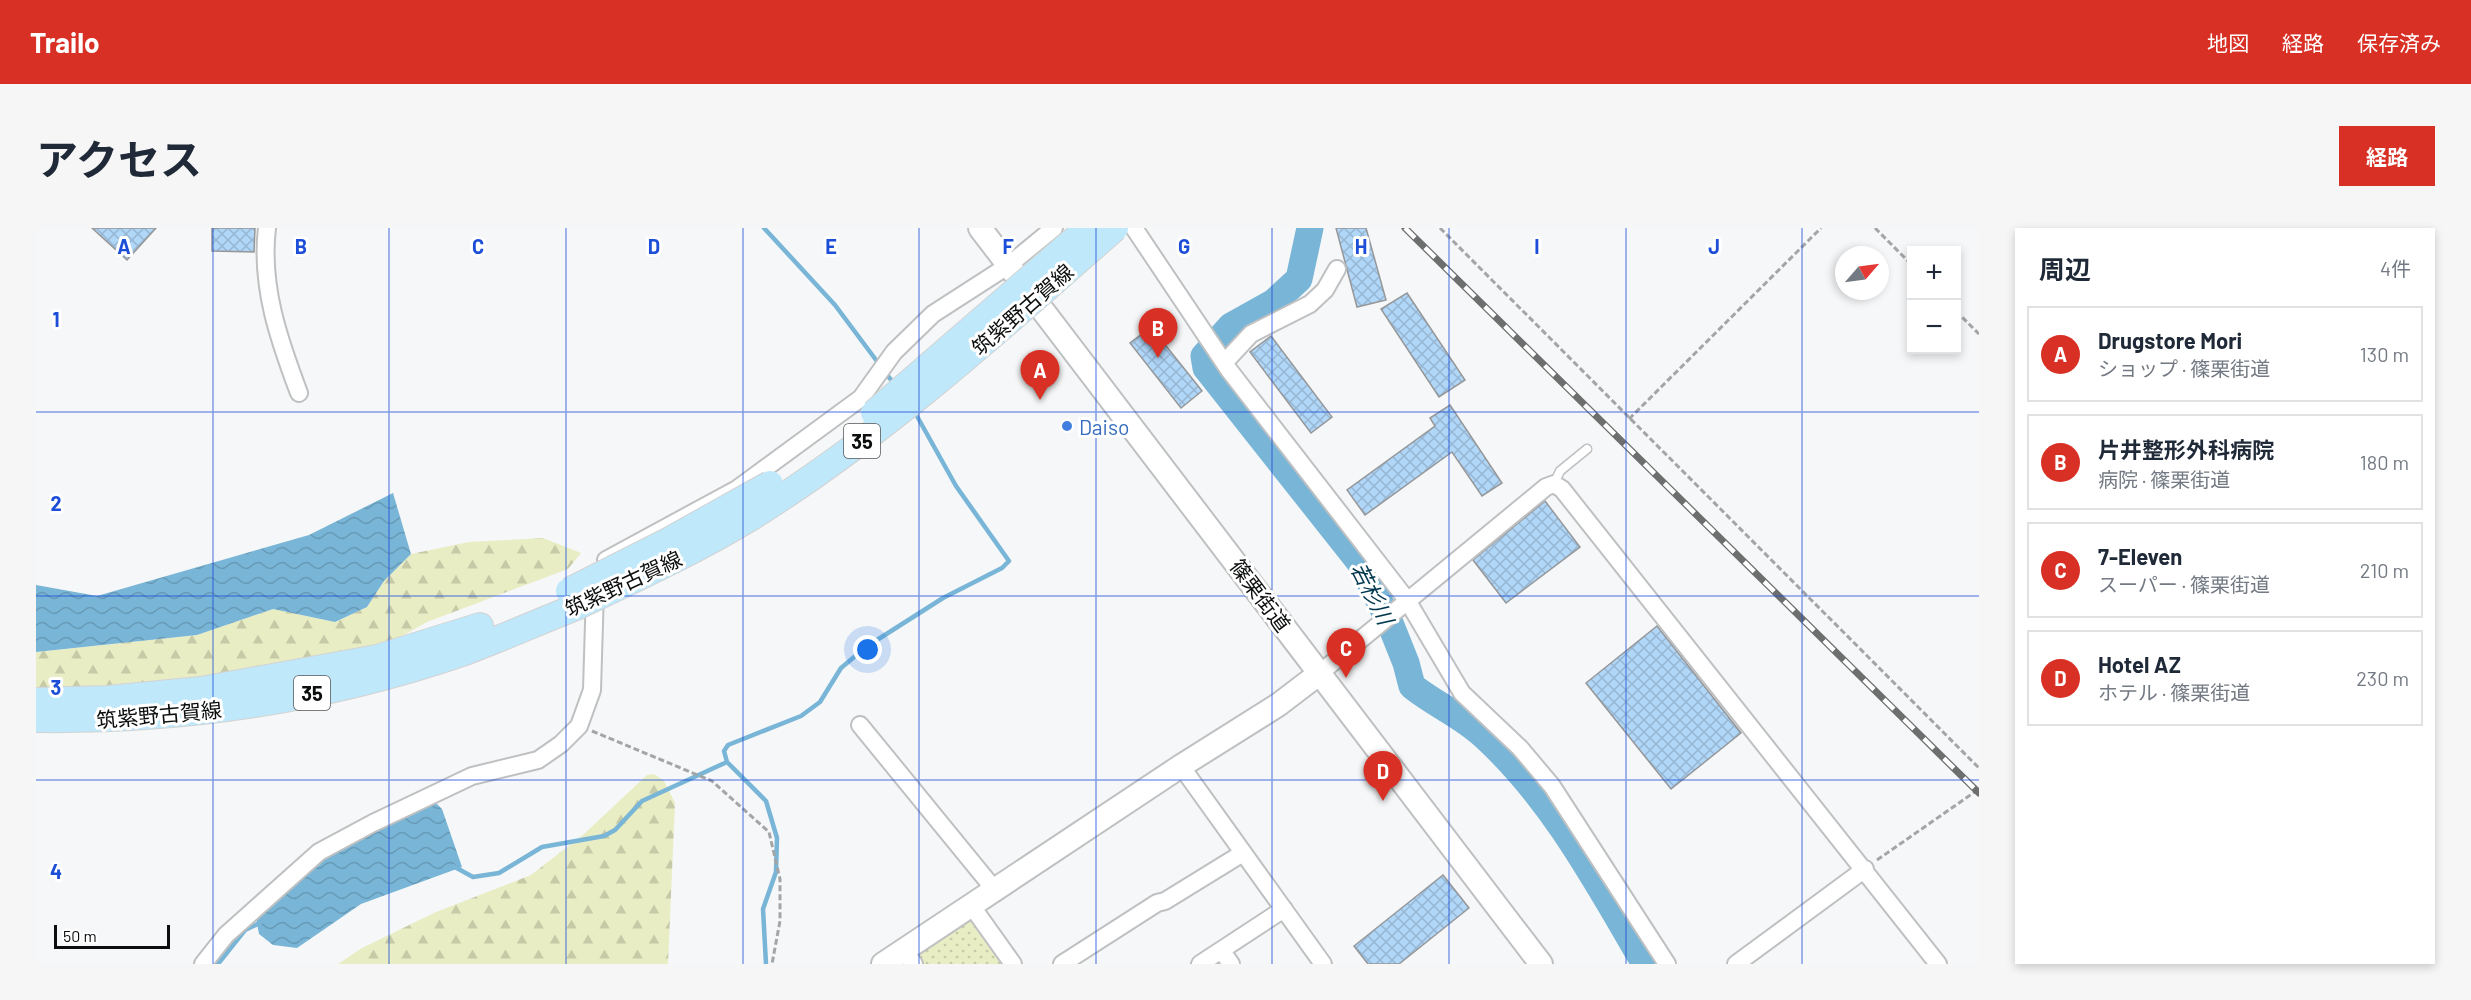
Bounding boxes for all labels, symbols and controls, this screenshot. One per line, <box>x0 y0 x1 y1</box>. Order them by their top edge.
text: Trailo <box>30 25 100 59</box>
text: 地図 <box>2207 30 2249 55</box>
text: 経路 <box>2282 30 2324 55</box>
text: 保存済み <box>2357 30 2441 55</box>
button: 経路 <box>2339 126 2435 186</box>
text: アクセス <box>36 133 202 183</box>
text: A <box>117 234 131 258</box>
text: B <box>295 234 307 258</box>
text: C <box>472 234 484 258</box>
text: D <box>648 234 660 258</box>
text: E <box>825 234 837 258</box>
text: F <box>1002 234 1014 258</box>
text: G <box>1178 234 1190 258</box>
text: H <box>1355 234 1367 258</box>
text: I <box>1534 234 1540 258</box>
text: J <box>1708 234 1720 258</box>
north arrow <box>1835 246 1889 300</box>
map controls <box>1907 246 1961 354</box>
button: + <box>1907 246 1961 300</box>
text: 周辺 <box>2039 253 2091 284</box>
text: 4件 <box>2380 256 2411 280</box>
street label: 筑紫野古賀線 <box>966 258 1078 360</box>
button: − <box>1907 300 1961 354</box>
text: 1 <box>52 307 60 331</box>
pin: B <box>1138 308 1178 358</box>
text: Drugstore Mori <box>2098 327 2242 353</box>
text: A <box>2054 342 2067 366</box>
text: 130 m <box>2360 342 2409 366</box>
pin: A <box>1020 350 1060 400</box>
text: ショップ · 篠栗街道 <box>2098 356 2270 380</box>
place label: Daiso <box>1079 414 1129 439</box>
marker: Daiso <box>1060 419 1074 433</box>
road number: 35 <box>844 424 880 458</box>
text: 片井整形外科病院 <box>2098 436 2274 462</box>
text: B <box>2054 450 2067 474</box>
text: 180 m <box>2360 450 2409 474</box>
text: 病院 · 篠栗街道 <box>2098 467 2230 491</box>
text: 2 <box>50 491 62 515</box>
text: 7-Eleven <box>2098 543 2182 569</box>
street label: 筑紫野古賀線 <box>561 545 685 621</box>
street label: 篠栗街道 <box>1226 554 1296 636</box>
water label: 若杉川 <box>1346 558 1400 630</box>
text: C <box>2054 558 2067 582</box>
text: 210 m <box>2360 558 2409 582</box>
text: スーパー · 篠栗街道 <box>2098 572 2270 596</box>
pin: C <box>1326 628 1366 678</box>
your location <box>853 635 882 664</box>
text: Hotel AZ <box>2098 651 2181 677</box>
text: D <box>2054 666 2067 690</box>
text: 230 m <box>2356 666 2409 690</box>
text: 3 <box>51 675 61 699</box>
road number: 35 <box>294 676 330 710</box>
text: ホテル · 篠栗街道 <box>2098 680 2250 704</box>
street label: 筑紫野古賀線 <box>95 696 223 732</box>
pin: D <box>1364 752 1402 801</box>
text: 4 <box>50 859 62 883</box>
scale bar <box>54 922 170 950</box>
text: 50 m <box>63 926 97 945</box>

